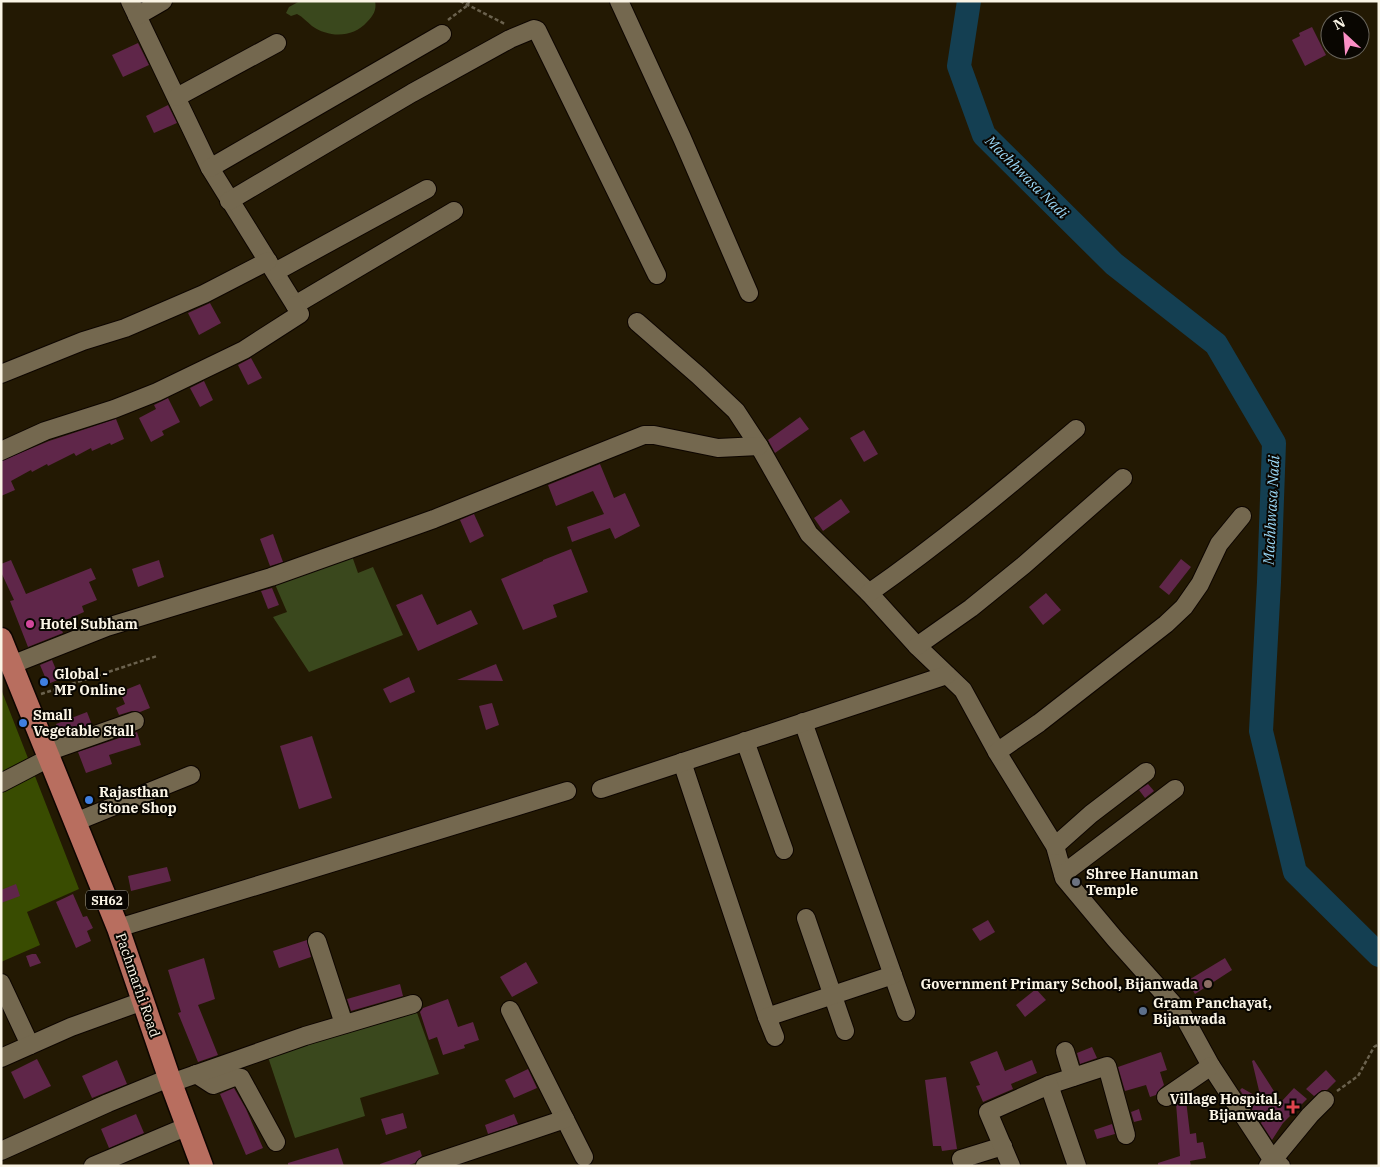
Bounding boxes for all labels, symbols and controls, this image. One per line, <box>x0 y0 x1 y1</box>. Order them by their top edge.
north arrow <box>1320 10 1370 60</box>
text: N <box>1330 13 1348 34</box>
water label: Machhwasa Nadi <box>981 131 1073 223</box>
water label: Machhwasa Nadi <box>1259 454 1283 566</box>
place label: Hotel Subham <box>40 615 138 633</box>
marker: Hotel Subham <box>24 618 36 630</box>
place label: Global - MP Online <box>54 665 126 699</box>
marker: Global - MP Online <box>38 676 50 688</box>
place label: Small Vegetable Stall <box>33 706 135 740</box>
marker: Small Vegetable Stall <box>17 717 29 729</box>
place label: Rajasthan Stone Shop <box>99 783 177 817</box>
marker: Rajasthan Stone Shop <box>83 794 95 806</box>
place label: Shree Hanuman Temple <box>1086 865 1198 899</box>
marker: Shree Hanuman Temple <box>1070 876 1082 888</box>
road number: SH62 <box>86 890 128 910</box>
street label: Pachmarhi Road <box>112 930 164 1040</box>
place label: Government Primary School, Bijanwada <box>920 975 1198 993</box>
marker: Government Primary School, Bijanwada <box>1202 978 1214 990</box>
place label: Gram Panchayat, Bijanwada <box>1153 994 1272 1028</box>
marker: Gram Panchayat, Bijanwada <box>1137 1005 1149 1017</box>
place label: Village Hospital, Bijanwada <box>1170 1090 1282 1124</box>
marker: Village Hospital, Bijanwada <box>1286 1100 1300 1114</box>

